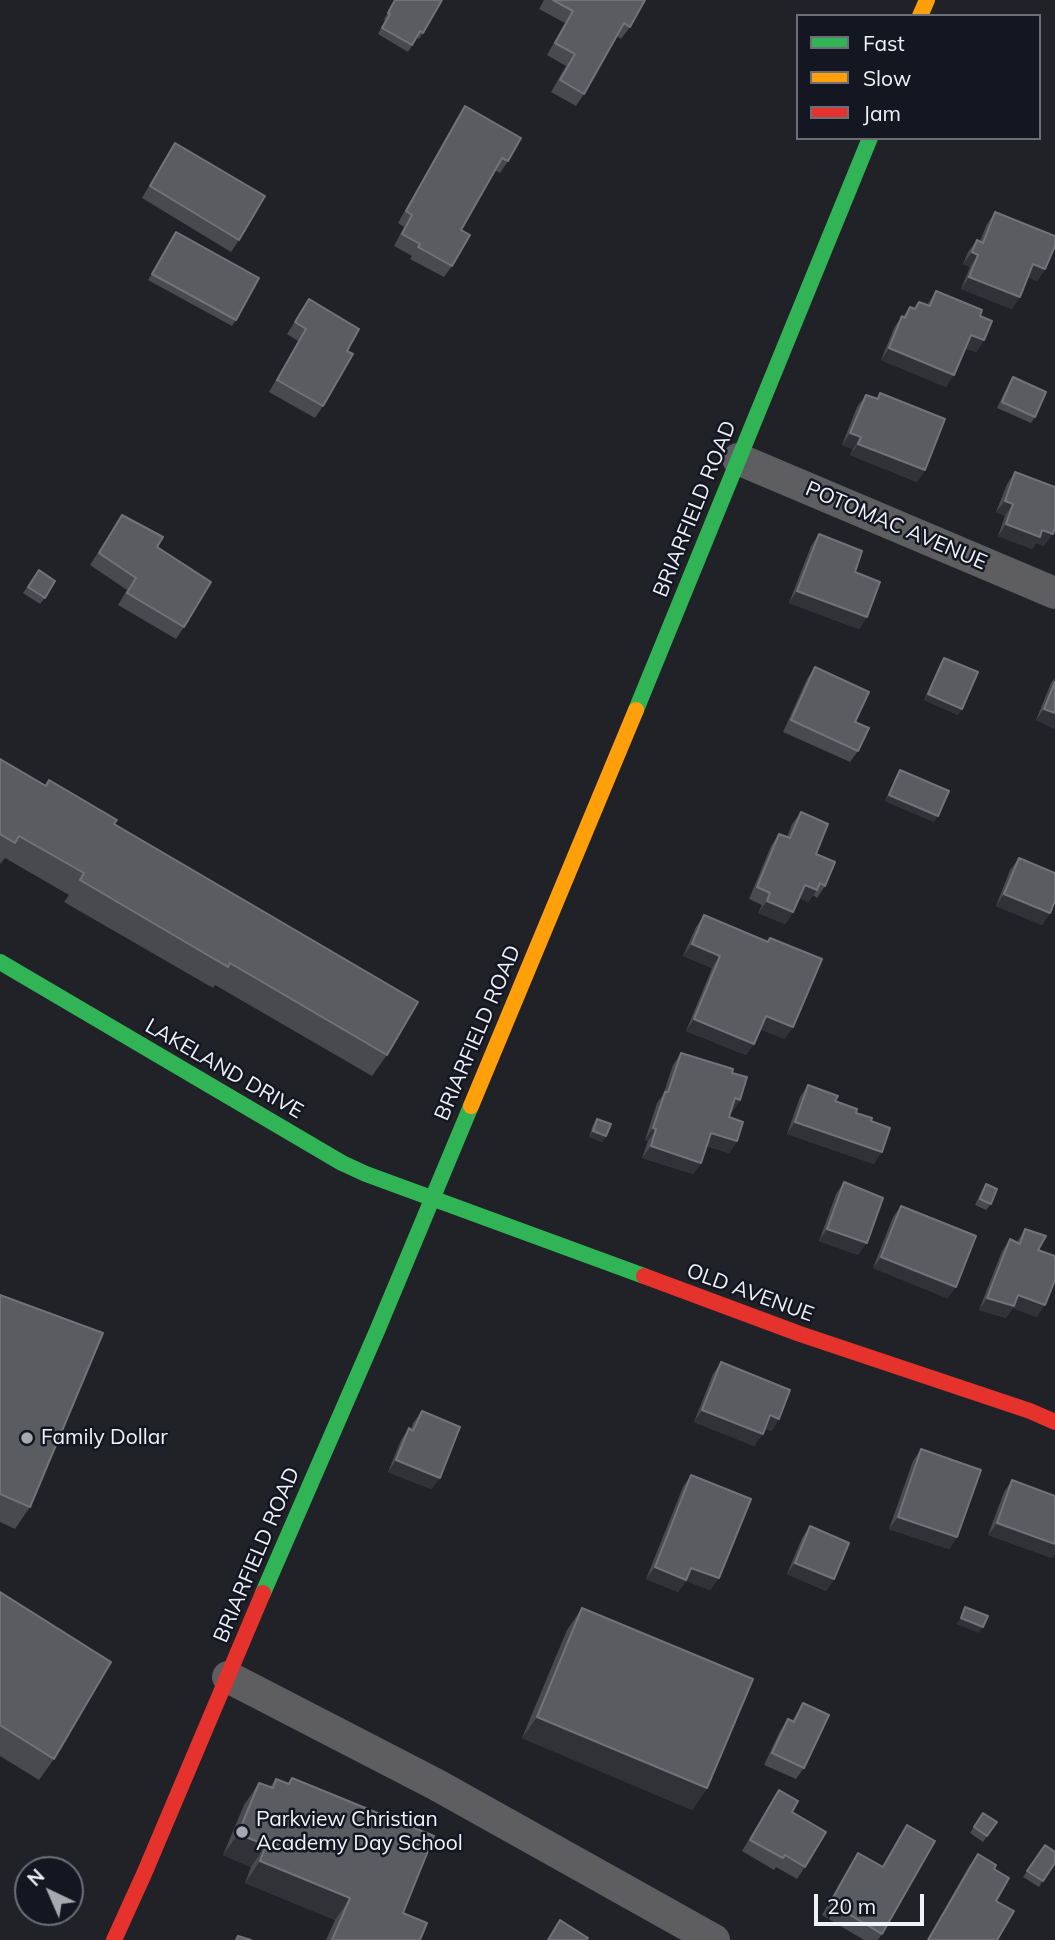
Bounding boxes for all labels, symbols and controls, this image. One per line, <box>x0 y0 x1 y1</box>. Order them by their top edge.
legend <box>796 14 1041 140</box>
text: Fast <box>863 30 905 56</box>
text: Slow <box>863 65 911 91</box>
text: Jam <box>863 100 901 126</box>
street label: BRIARFIELD ROAD <box>648 417 742 601</box>
street label: POTOMAC AVENUE <box>802 476 990 576</box>
street label: BRIARFIELD ROAD <box>430 942 526 1124</box>
street label: LAKELAND DRIVE <box>141 1014 307 1124</box>
street label: OLD AVENUE <box>683 1258 817 1328</box>
place label: Family Dollar <box>41 1425 168 1451</box>
marker: Family Dollar <box>19 1430 35 1446</box>
street label: BRIARFIELD ROAD <box>209 1464 305 1646</box>
place label: Parkview Christian Academy Day School <box>256 1807 463 1857</box>
marker: Parkview Christian Academy Day School <box>234 1824 250 1840</box>
north arrow <box>14 1856 84 1926</box>
text: N <box>22 1864 49 1891</box>
scale bar <box>817 1881 927 1925</box>
text: 20 m <box>827 1893 876 1919</box>

